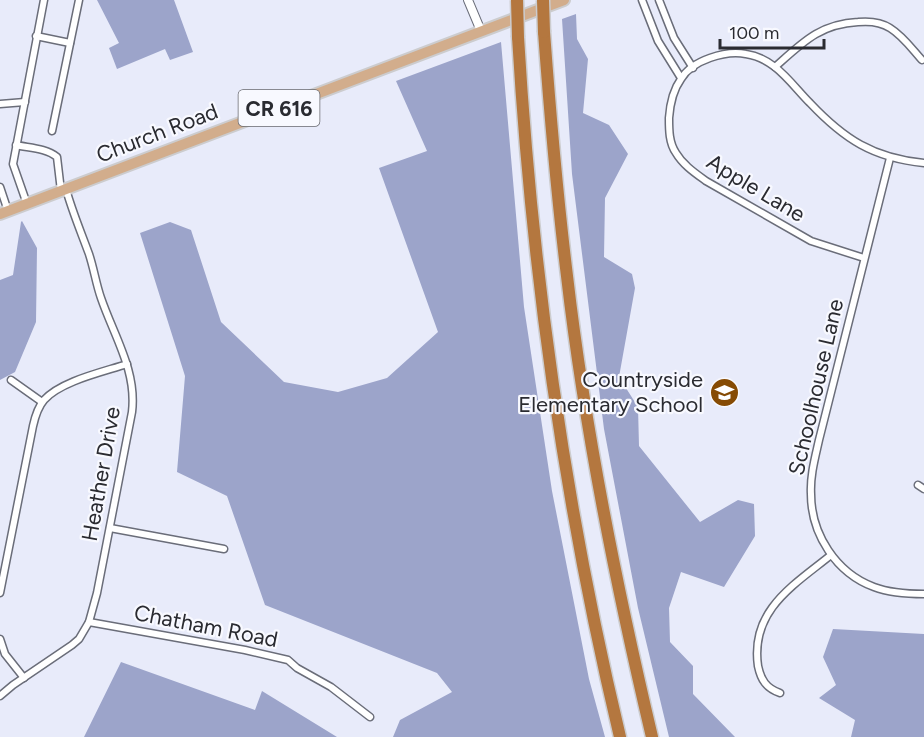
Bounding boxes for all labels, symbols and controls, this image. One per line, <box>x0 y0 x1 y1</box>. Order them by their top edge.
scale bar <box>720 12 824 50</box>
text: 100 m <box>729 22 779 44</box>
road number: CR 616 <box>238 90 320 126</box>
street label: Church Road <box>92 97 222 169</box>
street label: Apple Lane <box>702 148 810 228</box>
street label: Schoolhouse Lane <box>783 296 849 478</box>
place label: Countryside Elementary School <box>518 366 703 418</box>
school or university icon: Countryside Elementary School <box>708 376 740 408</box>
street label: Heather Drive <box>76 405 126 543</box>
street label: Chatham Road <box>132 599 280 653</box>

